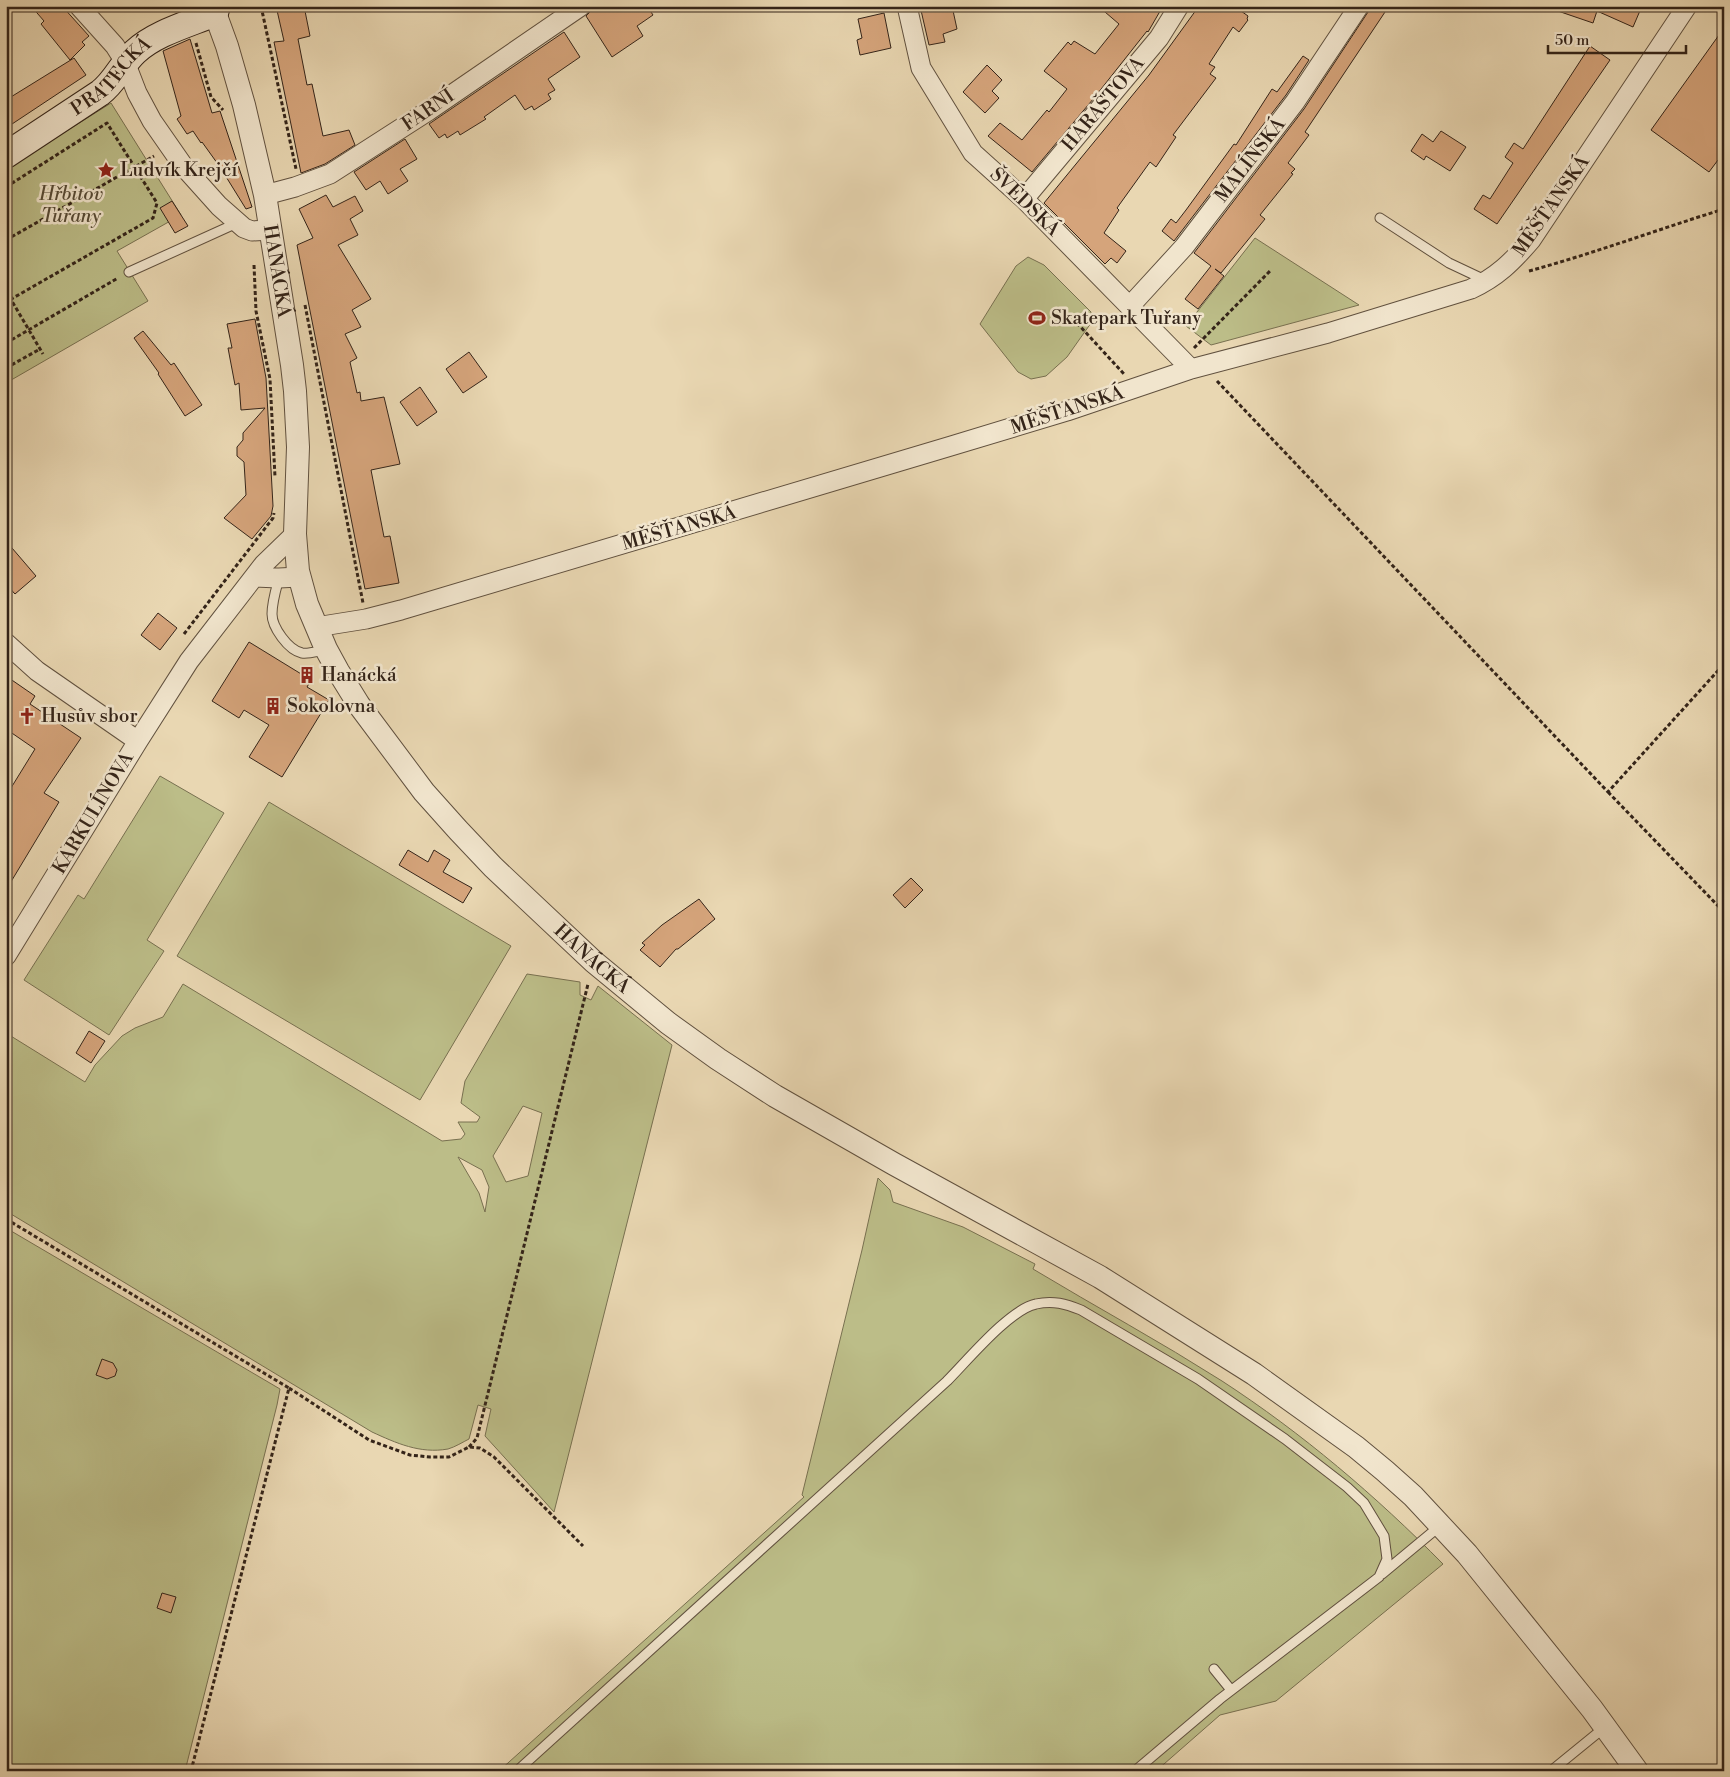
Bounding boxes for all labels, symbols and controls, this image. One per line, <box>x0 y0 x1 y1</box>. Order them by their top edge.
scale bar <box>1548 22 1685 54</box>
street label: PRATECKÁ <box>66 30 156 121</box>
text: 50 m <box>1555 31 1589 50</box>
street label: HARAŠTOVA <box>1056 50 1150 156</box>
street label: FARNÍ <box>397 83 459 136</box>
street label: MALÍNSKÁ <box>1209 112 1291 207</box>
street label: MĚŠŤANSKÁ <box>1507 149 1595 261</box>
place label: Ludvík Krejčí <box>120 158 238 182</box>
place icon: Ludvík Krejčí <box>96 160 116 180</box>
street label: ŠVÉDSKÁ <box>985 162 1067 242</box>
park label: Hřbitov Tuřany <box>38 182 104 228</box>
street label: HANÁCKÁ <box>258 223 297 320</box>
place label: Skatepark Tuřany <box>1051 306 1202 330</box>
sports icon: Skatepark Tuřany <box>1027 308 1047 328</box>
street label: MĚŠŤANSKÁ <box>1007 379 1128 440</box>
street label: MĚŠŤANSKÁ <box>619 499 740 556</box>
place label: Hanácká <box>321 663 397 687</box>
building icon: Hanácká <box>297 665 317 685</box>
place label: Sokolovna <box>287 694 376 718</box>
building icon: Sokolovna <box>263 696 283 716</box>
place label: Husův sbor <box>41 704 138 728</box>
church icon: Husův sbor <box>17 706 37 726</box>
street label: KARKULÍNOVA <box>46 746 139 878</box>
street label: HANÁCKÁ <box>549 919 636 999</box>

